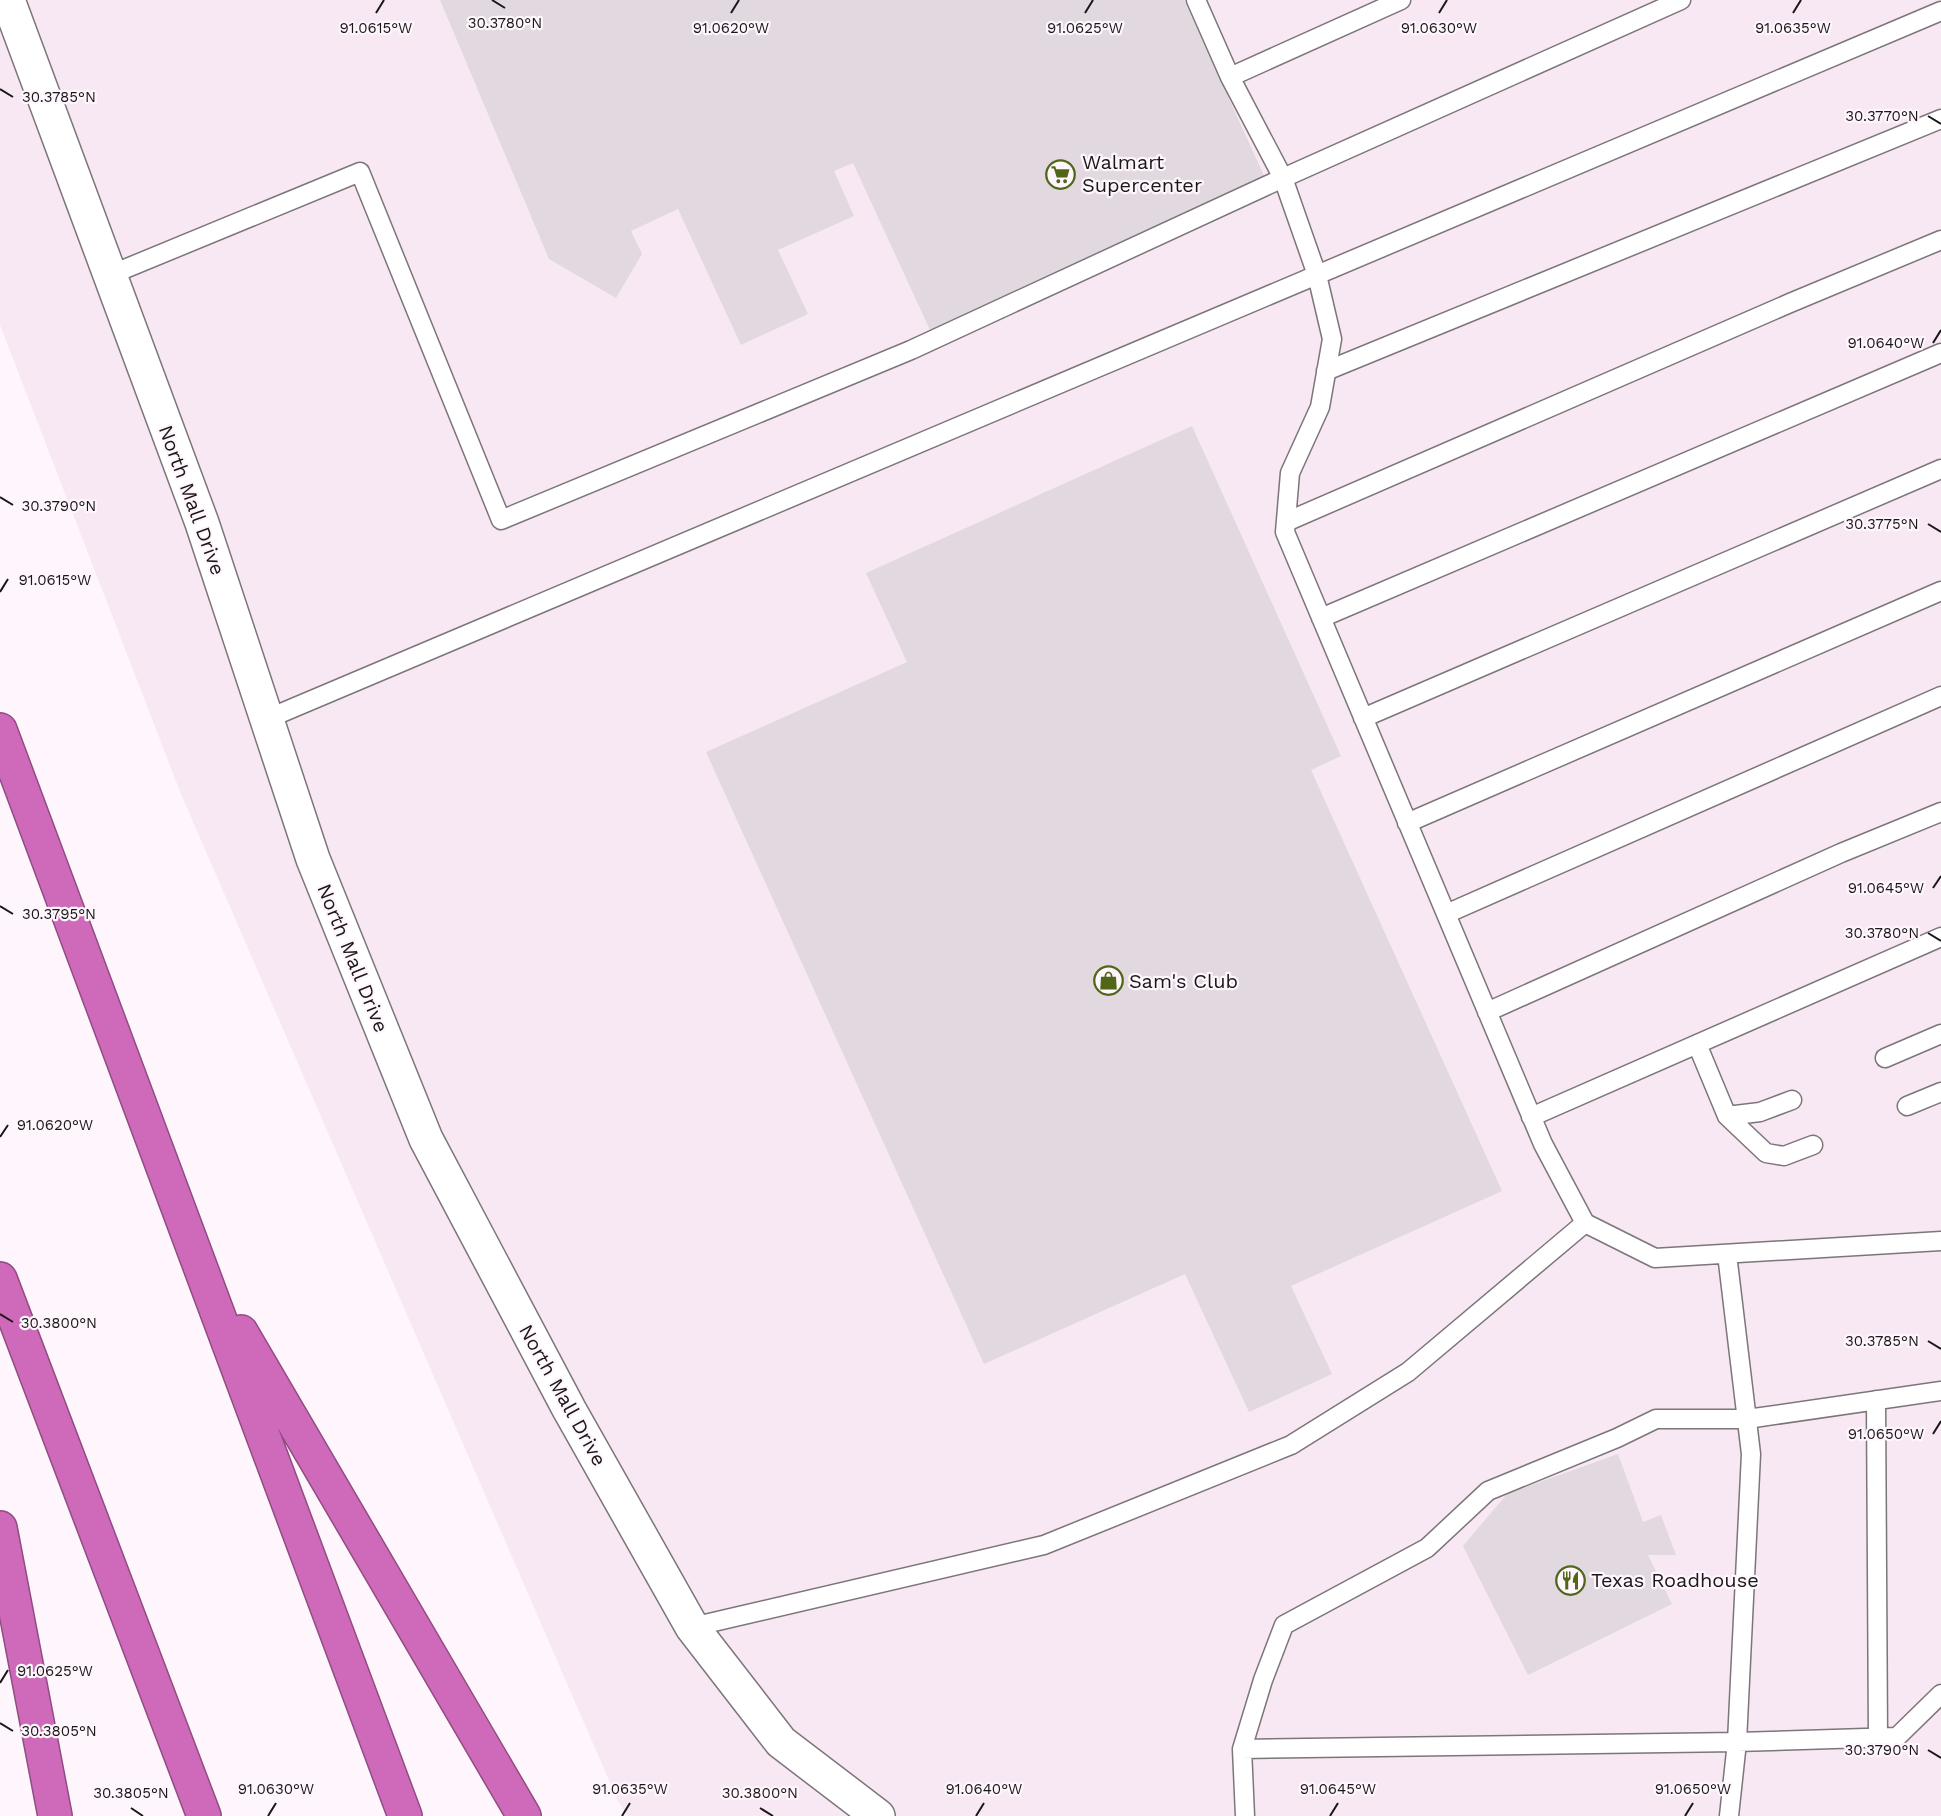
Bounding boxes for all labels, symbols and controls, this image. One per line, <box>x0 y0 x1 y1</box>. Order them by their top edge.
text: 30.3780°N <box>468 14 542 32</box>
text: 91.0615°W <box>339 19 413 37</box>
text: 91.0620°W <box>693 19 769 37</box>
text: 91.0625°W <box>1047 19 1123 37</box>
text: 91.0630°W <box>1401 19 1477 37</box>
text: 91.0635°W <box>1755 19 1831 37</box>
text: 30.3785°N <box>22 88 96 106</box>
text: 30.3770°N <box>1845 107 1919 125</box>
place label: Walmart Supercenter <box>1082 150 1202 197</box>
supermarket icon: Walmart Supercenter <box>1045 158 1077 190</box>
text: 91.0640°W <box>1848 334 1925 352</box>
street label: North Mall Drive <box>154 422 230 578</box>
text: 30.3790°N <box>22 497 96 515</box>
text: 30.3775°N <box>1845 515 1919 533</box>
text: 91.0615°W <box>18 571 92 589</box>
text: 91.0645°W <box>1848 879 1924 897</box>
street label: North Mall Drive <box>312 880 394 1036</box>
text: 30.3795°N <box>22 905 96 923</box>
text: 30.3780°N <box>1845 924 1919 942</box>
shop icon: Sam's Club <box>1092 965 1124 997</box>
place label: Sam's Club <box>1129 969 1238 993</box>
text: 91.0620°W <box>17 1116 93 1134</box>
text: 30.3800°N <box>21 1314 97 1332</box>
street label: North Mall Drive <box>514 1320 612 1470</box>
text: 30.3785°N <box>1845 1332 1919 1350</box>
text: 91.0650°W <box>1848 1425 1924 1443</box>
restaurant icon: Texas Roadhouse <box>1554 1564 1586 1596</box>
place label: Texas Roadhouse <box>1591 1568 1759 1592</box>
text: 91.0625°W <box>17 1662 93 1680</box>
text: 30.3805°N <box>21 1722 97 1740</box>
text: 30.3790°N <box>1845 1741 1919 1759</box>
text: 91.0630°W <box>238 1780 314 1798</box>
text: 91.0635°W <box>592 1780 668 1798</box>
text: 91.0640°W <box>946 1780 1023 1798</box>
text: 91.0645°W <box>1300 1780 1376 1798</box>
text: 91.0650°W <box>1655 1780 1731 1798</box>
text: 30.3805°N <box>93 1784 169 1802</box>
text: 30.3800°N <box>722 1784 798 1802</box>

